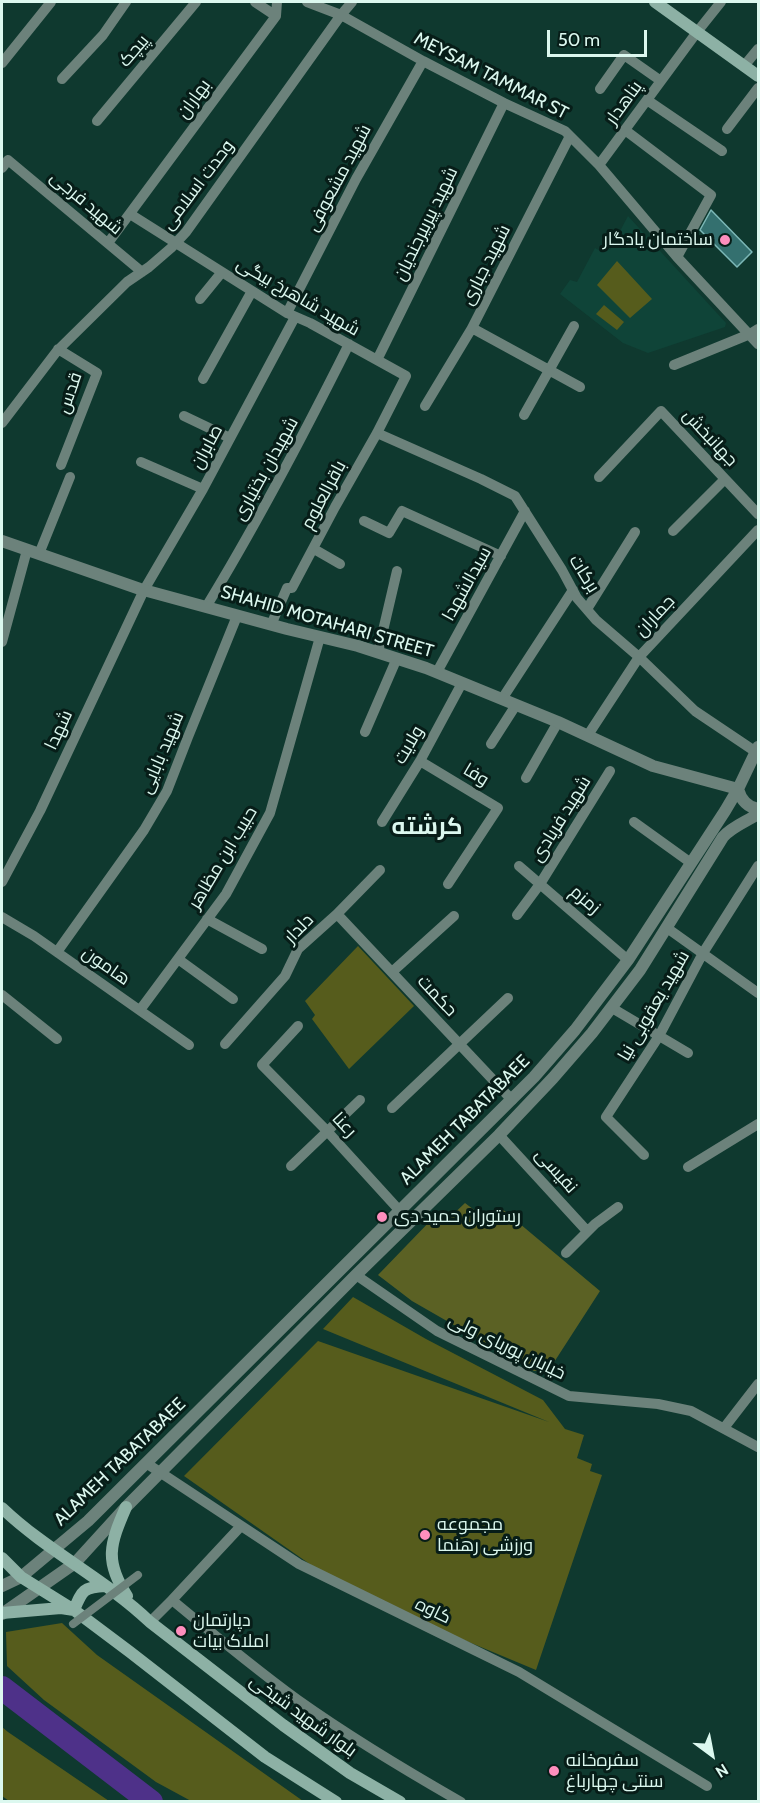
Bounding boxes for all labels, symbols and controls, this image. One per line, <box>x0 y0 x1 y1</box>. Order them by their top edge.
scale bar <box>550 18 650 56</box>
street label: MEYSAM TAMMAR ST <box>410 28 572 124</box>
text: 50 m <box>558 29 600 51</box>
street label: پیچک <box>114 30 154 72</box>
street label: بهاران <box>172 75 216 123</box>
street label: پناهدار <box>601 77 647 129</box>
street label: شهید مشعوفی <box>302 121 376 235</box>
street label: وحدت اسلامی <box>157 136 239 234</box>
street label: شهید پیربیرجندیان <box>389 164 463 284</box>
street label: شهید فرجی <box>45 166 127 240</box>
street label: شهید جباری <box>457 221 515 309</box>
place label: ساختمان یادگار <box>603 229 713 251</box>
marker: ساختمان یادگار <box>718 233 732 247</box>
street label: شهید شاهرخ بیگی <box>232 253 364 341</box>
street label: قدس <box>53 369 87 417</box>
street label: جهانبخش <box>678 405 742 471</box>
street label: شهیدان بختیاری <box>229 413 303 525</box>
street label: صابران <box>186 421 228 473</box>
street label: باقرالعلوم <box>297 457 351 533</box>
street label: سیدالشهدا <box>438 543 496 625</box>
street label: برکات <box>564 551 604 597</box>
street label: SHAHID MOTAHARI STREET <box>218 581 436 663</box>
street label: جماران <box>630 591 680 641</box>
street label: شهدا <box>40 707 78 753</box>
street label: شهید بابایی <box>135 709 189 797</box>
street label: ولایت <box>389 722 429 768</box>
street label: وفا <box>459 759 493 791</box>
street label: شهید فریادی <box>526 772 596 866</box>
street label: حبیب ابن مظاهر <box>184 803 262 913</box>
district label: کرشته <box>391 813 463 841</box>
street label: زمزم <box>565 881 605 919</box>
street label: دلدار <box>280 910 318 948</box>
street label: هامون <box>78 942 134 990</box>
street label: شهید یعقوبی نیا <box>614 947 694 1065</box>
street label: حکمت <box>412 971 462 1021</box>
street label: ALAMEH TABATABAEE <box>396 1051 534 1189</box>
street label: رعنا <box>327 1108 361 1142</box>
street label: نفیسی <box>530 1144 582 1198</box>
place label: رستوران حمید دی <box>394 1206 521 1228</box>
marker: رستوران حمید دی <box>375 1210 389 1224</box>
street label: خیابان پوریای ولی <box>445 1309 569 1385</box>
street label: ALAMEH TABATABAEE <box>50 1394 190 1530</box>
place label: مجموعه ورزشی رهنما <box>437 1514 533 1556</box>
marker: مجموعه ورزشی رهنما <box>418 1528 432 1542</box>
street label: کاوه <box>412 1593 454 1629</box>
place label: دپارتمان املاک بیات <box>193 1610 269 1652</box>
marker: دپارتمان املاک بیات <box>174 1624 188 1638</box>
street label: بلوار شهید شیخی <box>245 1670 361 1762</box>
north arrow <box>682 1725 742 1785</box>
place label: سفره‌خانه سنتی چهارباغ <box>566 1750 663 1792</box>
text: N <box>712 1760 732 1782</box>
marker: سفره‌خانه سنتی چهارباغ <box>547 1764 561 1778</box>

